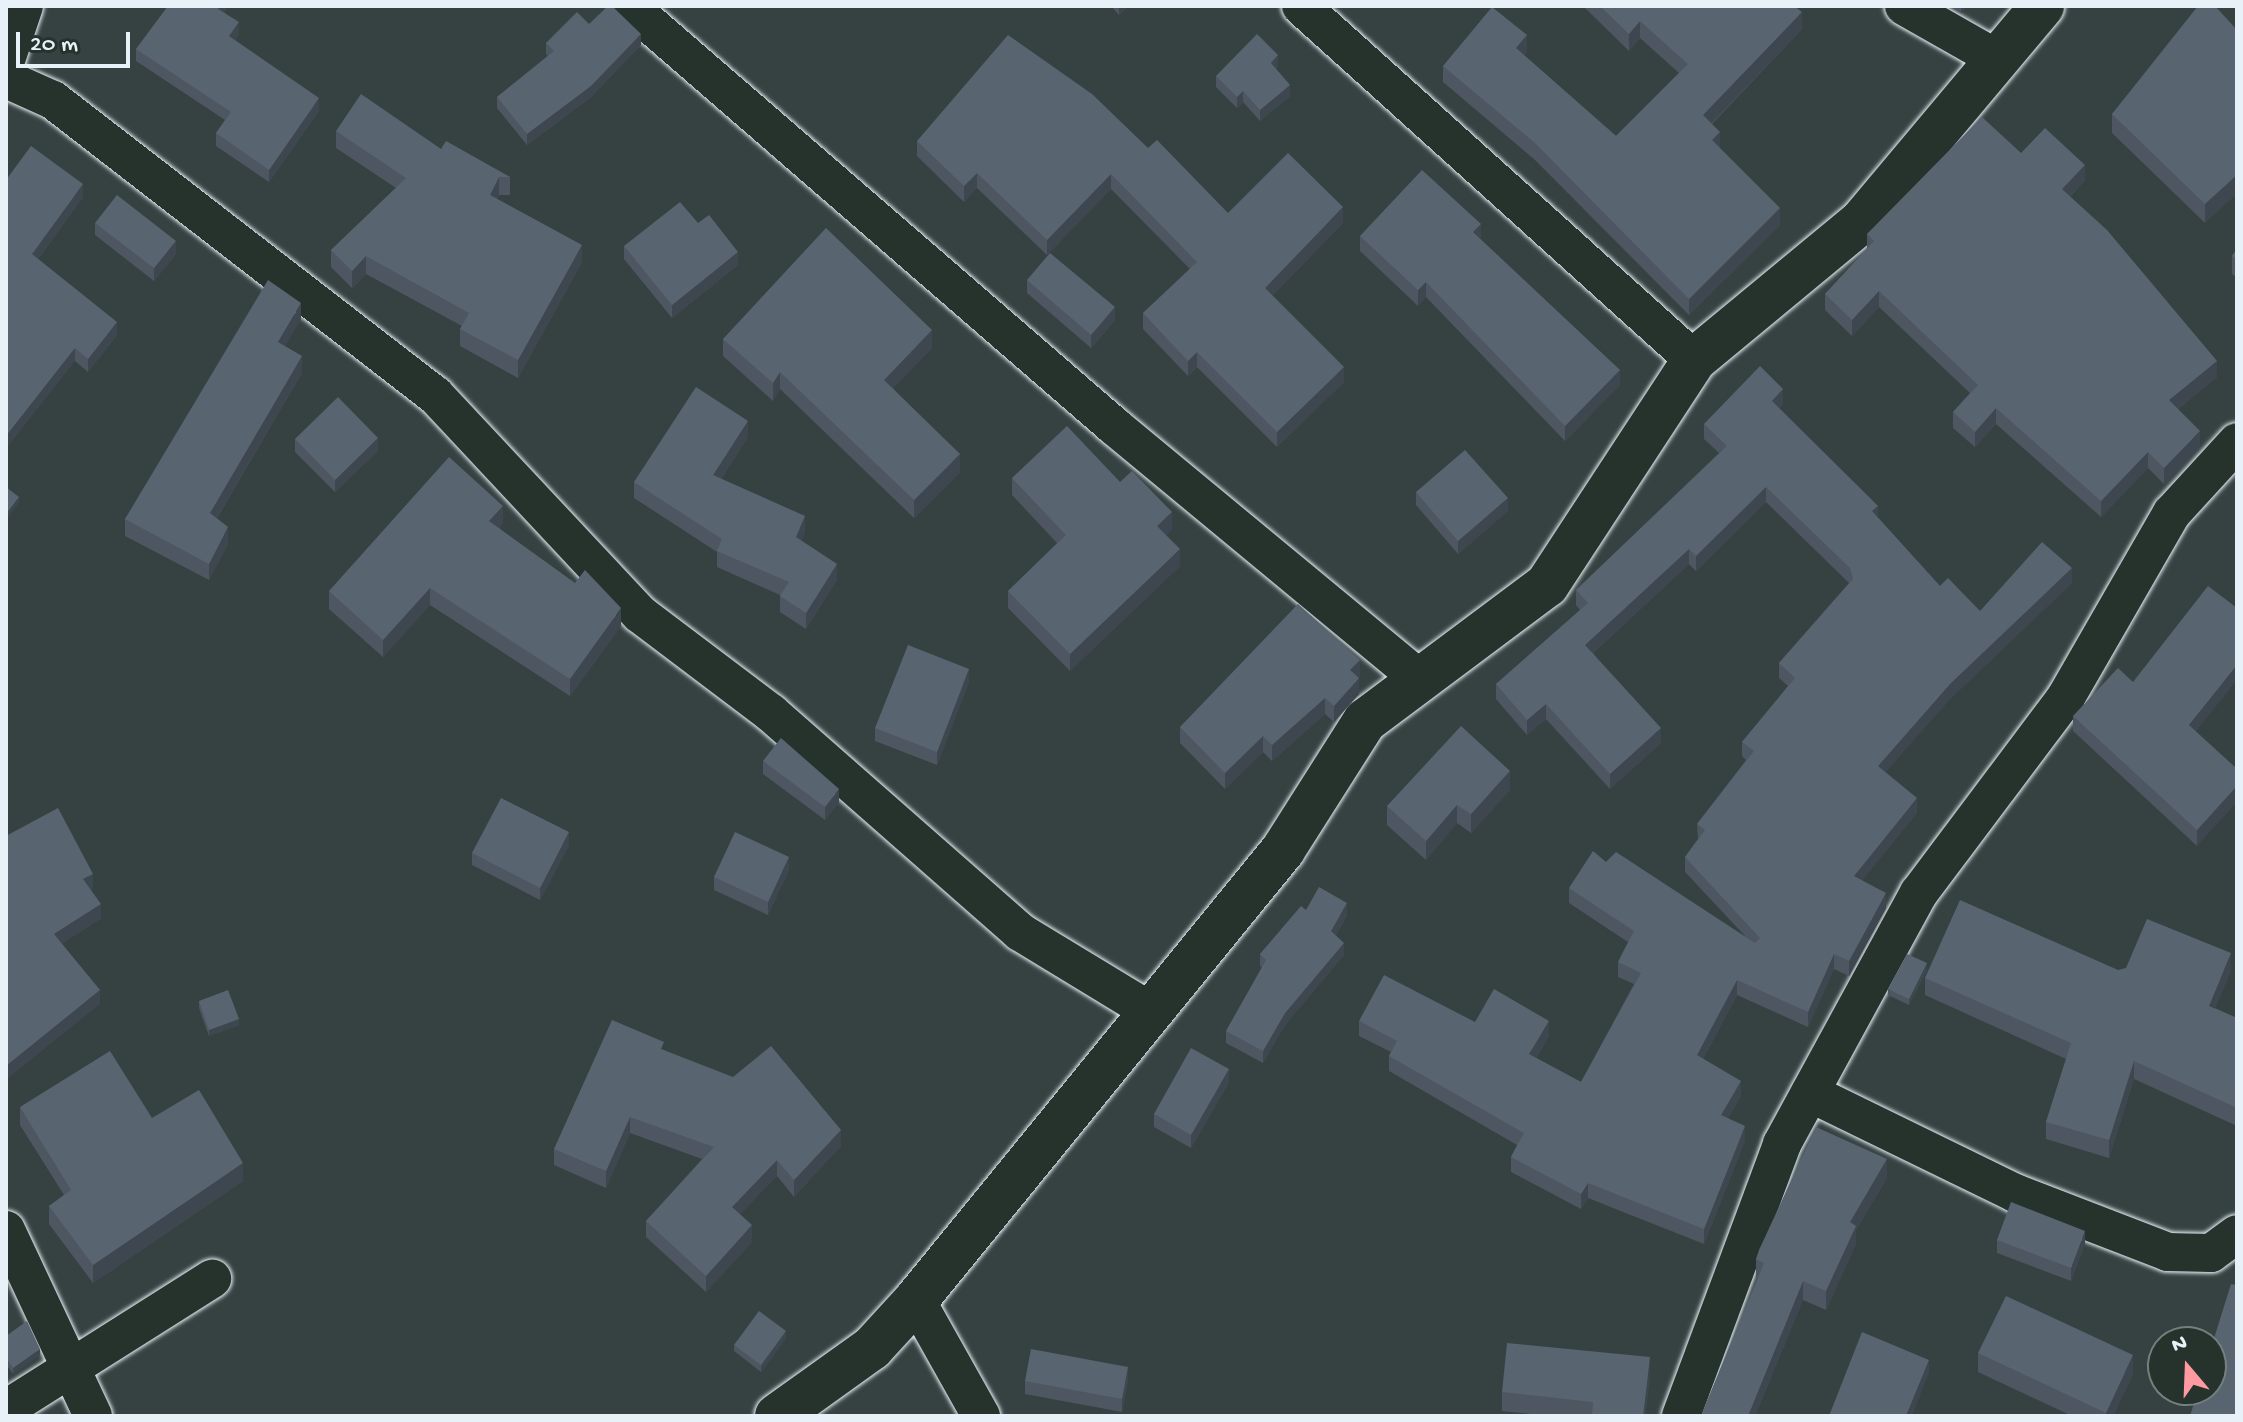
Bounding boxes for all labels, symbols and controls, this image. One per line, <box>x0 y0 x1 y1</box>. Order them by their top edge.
scale bar <box>20 16 134 66</box>
text: 20 m <box>30 31 78 60</box>
north arrow <box>2147 1326 2227 1406</box>
text: N <box>2169 1331 2191 1360</box>

